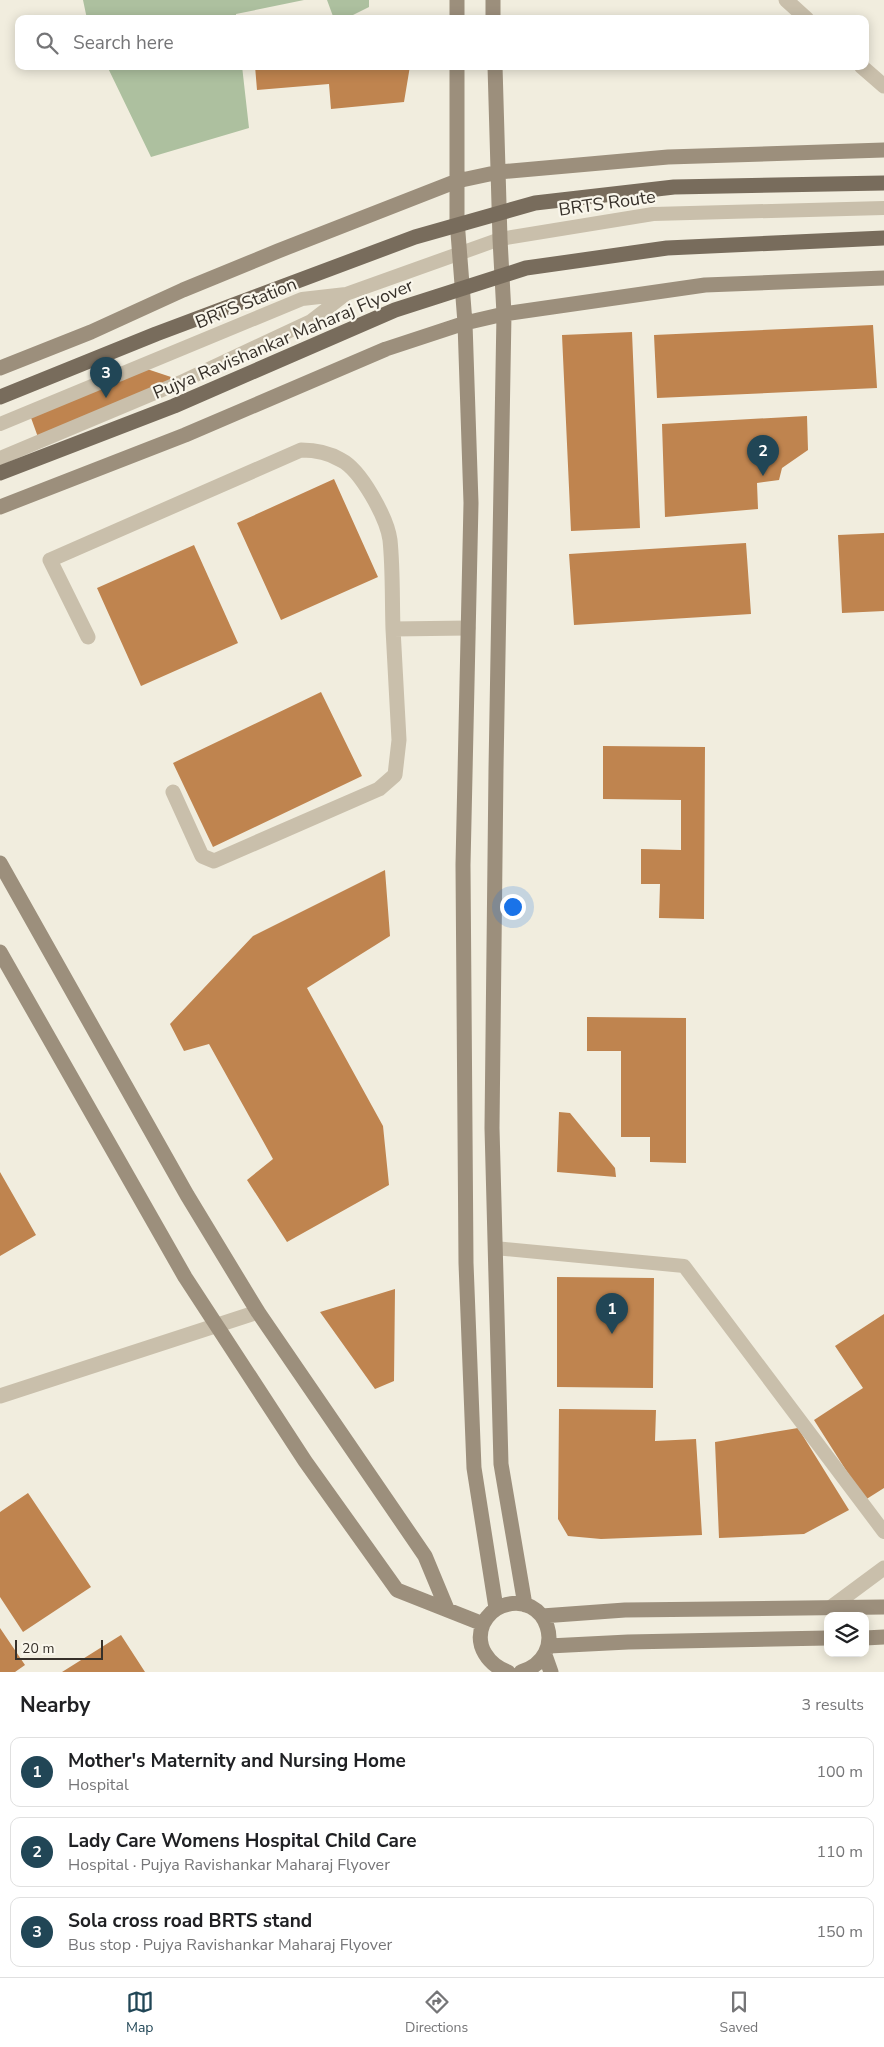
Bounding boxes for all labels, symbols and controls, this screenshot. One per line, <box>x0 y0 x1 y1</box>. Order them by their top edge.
search box <box>15 15 869 70</box>
icon: search <box>33 29 61 57</box>
text: Search here <box>73 30 174 56</box>
street label: BRTS Route <box>557 184 657 222</box>
street label: BRTS Station <box>192 272 300 334</box>
street label: Pujya Ravishankar Maharaj Flyover <box>149 273 417 405</box>
pin: 3 <box>90 357 122 398</box>
pin: 2 <box>747 435 779 476</box>
your location <box>500 894 526 920</box>
pin: 1 <box>596 1293 628 1334</box>
map controls <box>824 1612 869 1657</box>
button: layers <box>824 1612 869 1657</box>
scale bar <box>15 1637 102 1660</box>
text: 20 m <box>22 1639 54 1658</box>
text: Nearby <box>20 1691 90 1719</box>
text: 3 results <box>802 1694 864 1716</box>
text: Mother's Maternity and Nursing Home <box>68 1748 406 1774</box>
text: 1 <box>32 1761 42 1783</box>
text: 100 m <box>816 1761 863 1783</box>
text: Hospital <box>68 1774 129 1796</box>
text: Lady Care Womens Hospital Child Care <box>68 1828 417 1854</box>
text: 2 <box>32 1841 42 1863</box>
text: 110 m <box>816 1841 863 1863</box>
text: Hospital · Pujya Ravishankar Maharaj Flyover <box>68 1854 390 1876</box>
text: Sola cross road BRTS stand <box>68 1908 312 1934</box>
text: 3 <box>32 1921 42 1943</box>
text: 150 m <box>816 1921 863 1943</box>
text: Bus stop · Pujya Ravishankar Maharaj Flyover <box>68 1934 392 1956</box>
tab: Map <box>126 1988 154 2037</box>
tab: Directions <box>405 1988 468 2037</box>
tab: Saved <box>720 1988 758 2037</box>

